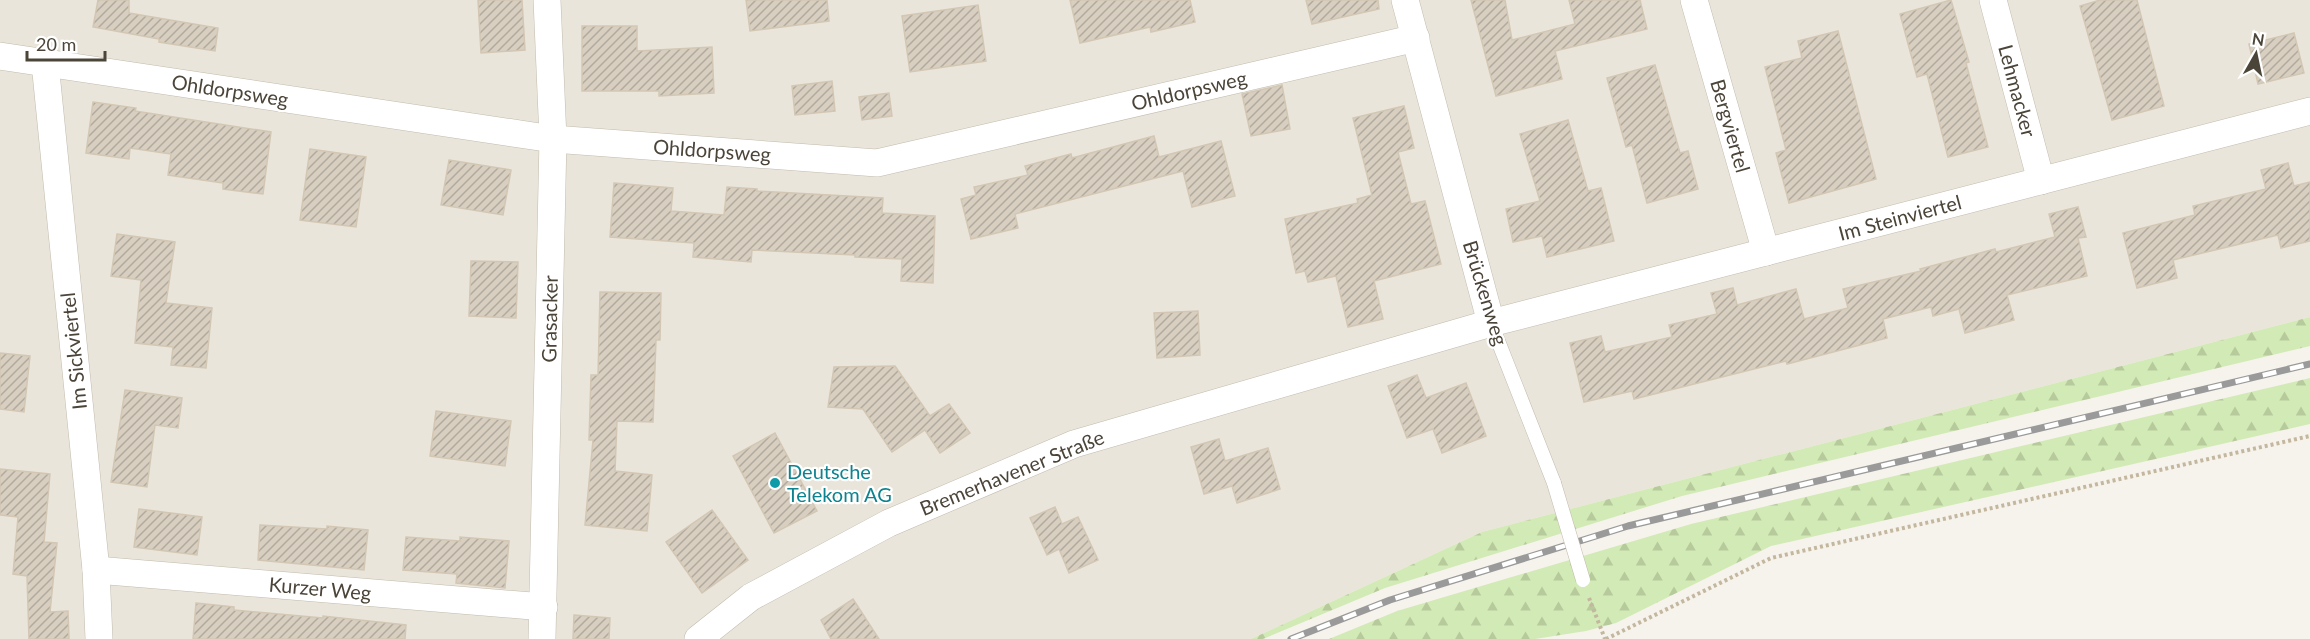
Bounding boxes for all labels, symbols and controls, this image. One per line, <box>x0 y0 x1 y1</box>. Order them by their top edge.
scale bar <box>27 24 105 62</box>
north arrow <box>2226 24 2286 84</box>
text: N <box>2251 28 2266 49</box>
text: 20 m <box>36 33 76 55</box>
street label: Lehmacker <box>1994 42 2042 140</box>
street label: Ohldorpsweg <box>1129 65 1249 115</box>
street label: Ohldorpsweg <box>170 69 290 111</box>
street label: Bergviertel <box>1706 76 1756 175</box>
street label: Ohldorpsweg <box>652 134 772 166</box>
street label: Im Steinviertel <box>1836 189 1964 245</box>
street label: Brückenweg <box>1459 237 1513 348</box>
street label: Grasacker <box>536 275 562 363</box>
street label: Im Sickviertel <box>55 291 91 411</box>
street label: Bremerhavener Straße <box>916 424 1107 520</box>
place label: Deutsche Telekom AG <box>787 459 892 506</box>
marker: Deutsche Telekom AG <box>768 476 782 490</box>
street label: Kurzer Weg <box>268 572 372 604</box>

